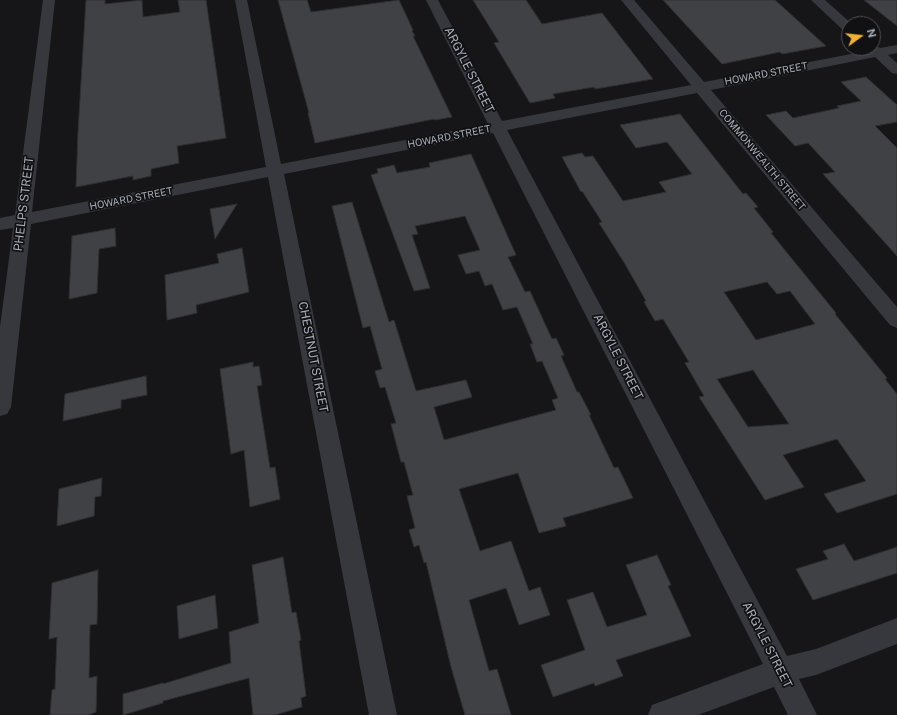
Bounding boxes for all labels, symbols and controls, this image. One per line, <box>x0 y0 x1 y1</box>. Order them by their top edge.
north arrow <box>841 16 881 56</box>
street label: ARGYLE STREET <box>441 25 497 115</box>
text: N <box>865 27 879 39</box>
street label: HOWARD STREET <box>723 60 809 88</box>
street label: COMMONWEALTH STREET <box>716 107 808 213</box>
street label: HOWARD STREET <box>406 123 492 151</box>
street label: PHELPS STREET <box>11 156 37 252</box>
street label: HOWARD STREET <box>88 185 174 213</box>
street label: CHESTNUT STREET <box>295 300 331 414</box>
street label: ARGYLE STREET <box>590 312 646 402</box>
street label: ARGYLE STREET <box>739 600 795 690</box>

